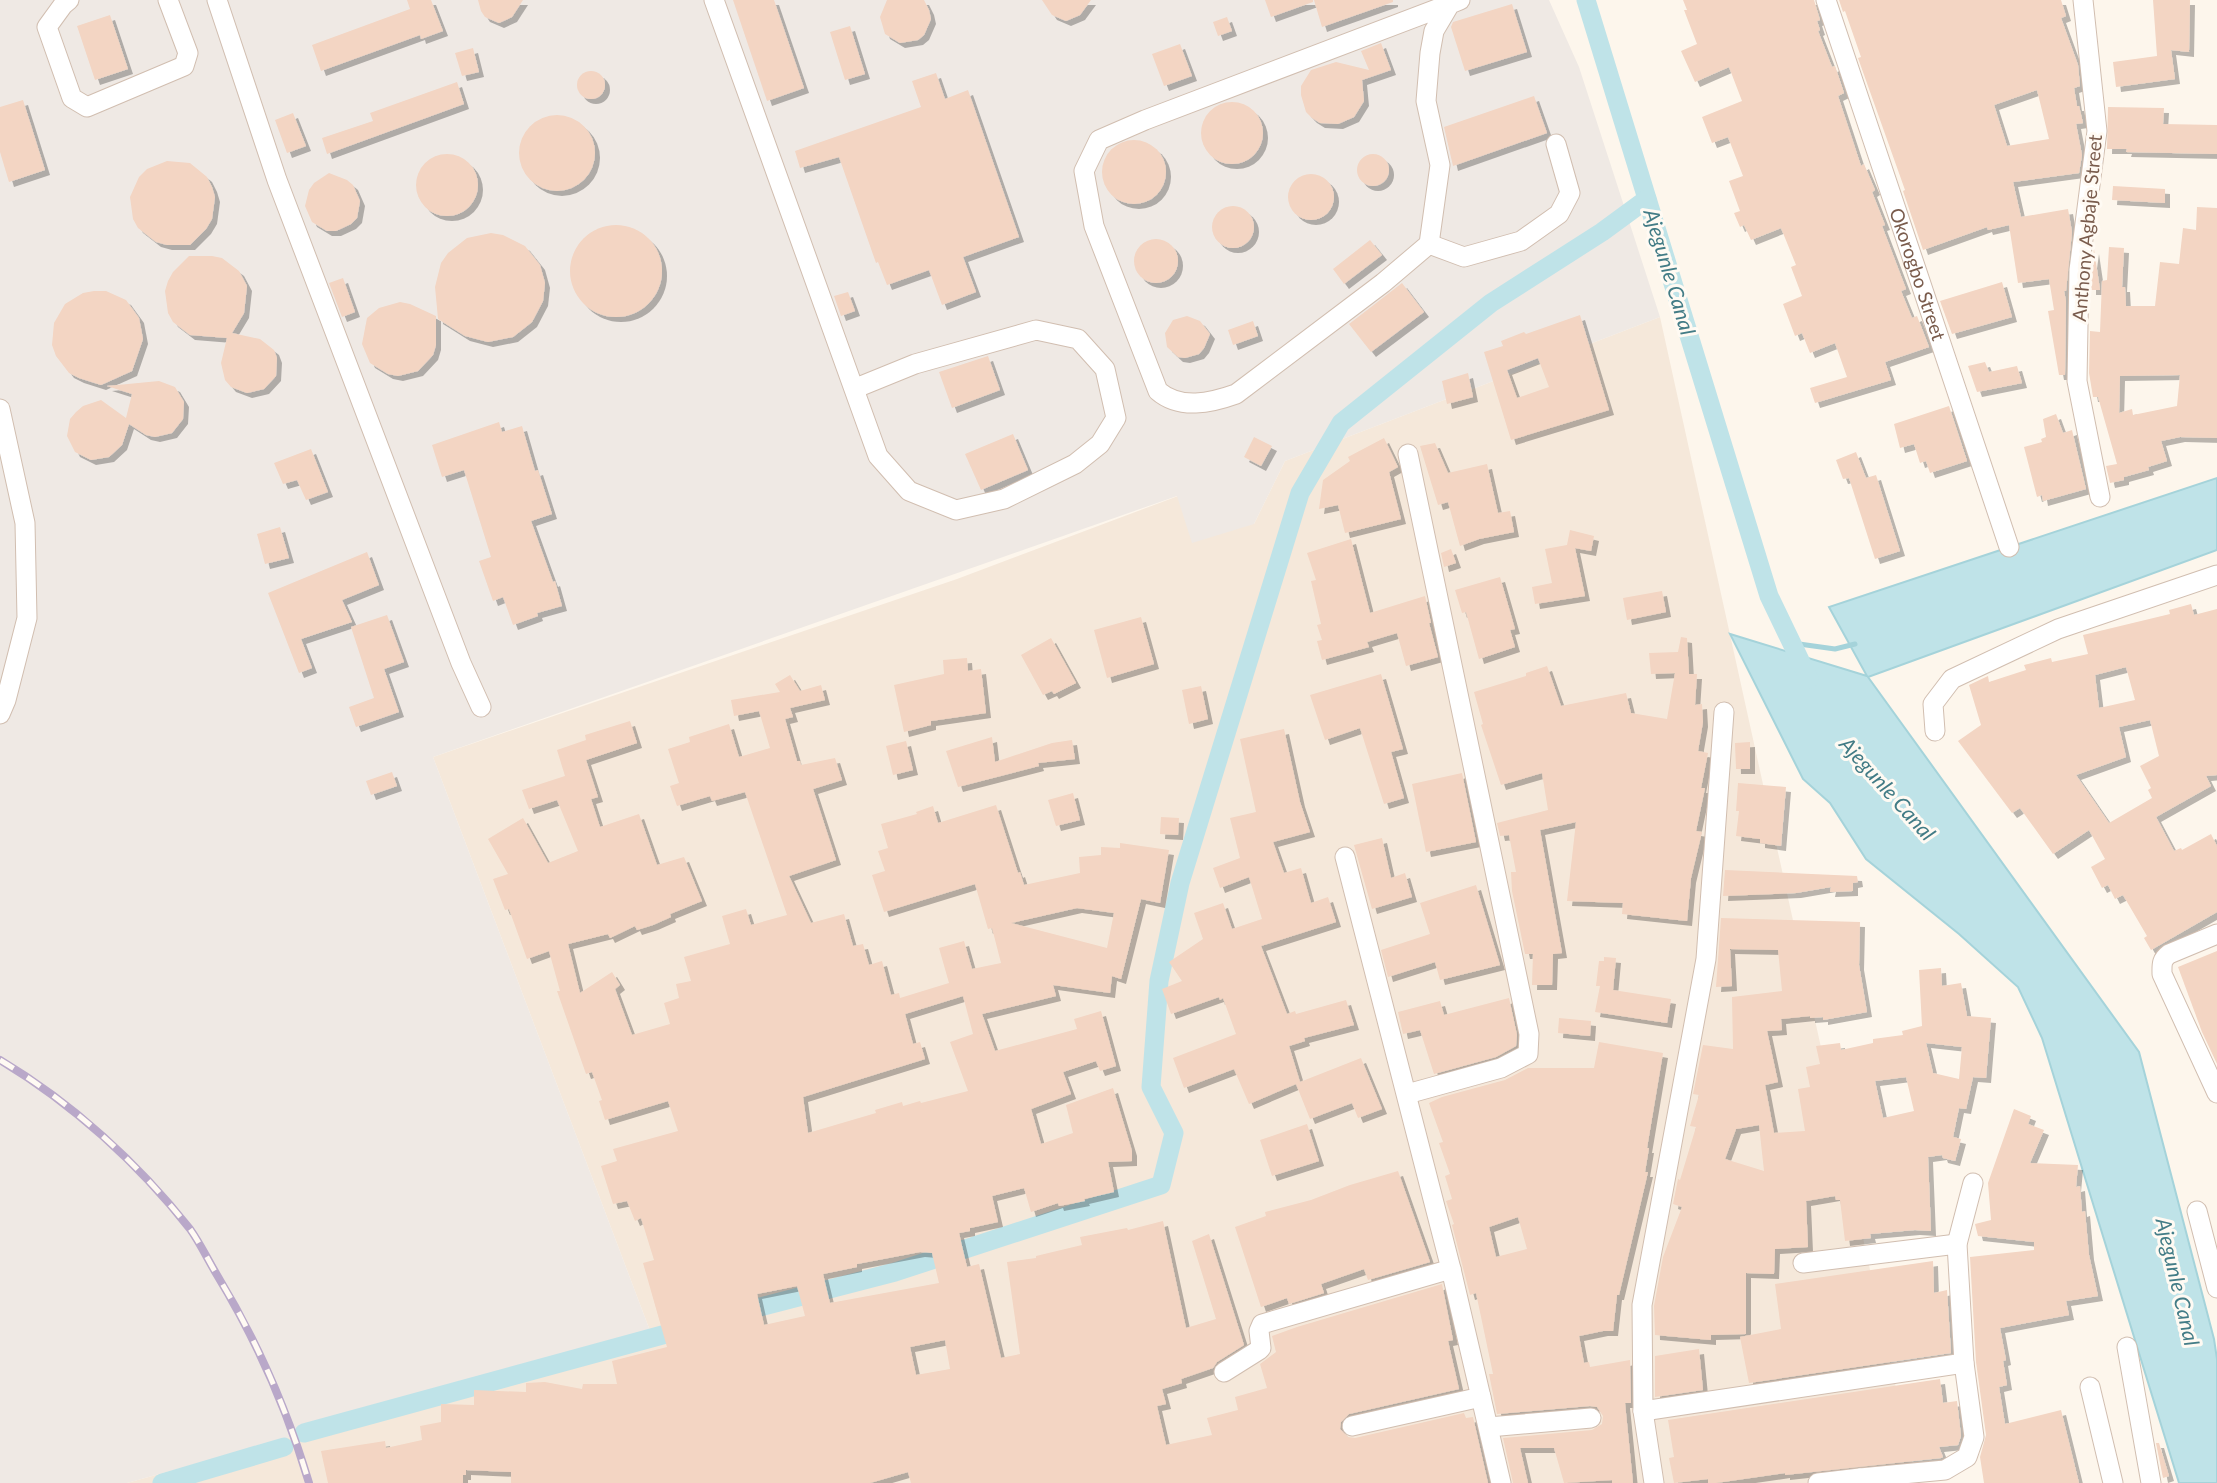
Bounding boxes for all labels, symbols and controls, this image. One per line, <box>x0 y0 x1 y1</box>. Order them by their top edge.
street label: Anthony Agbaje Street <box>2067 133 2106 322</box>
water label: Ajegunle Canal <box>1639 205 1702 338</box>
street label: Okorogbo Street <box>1885 205 1951 343</box>
water label: Ajegunle Canal <box>1834 730 1941 845</box>
water label: Ajegunle Canal <box>2151 1214 2205 1348</box>

